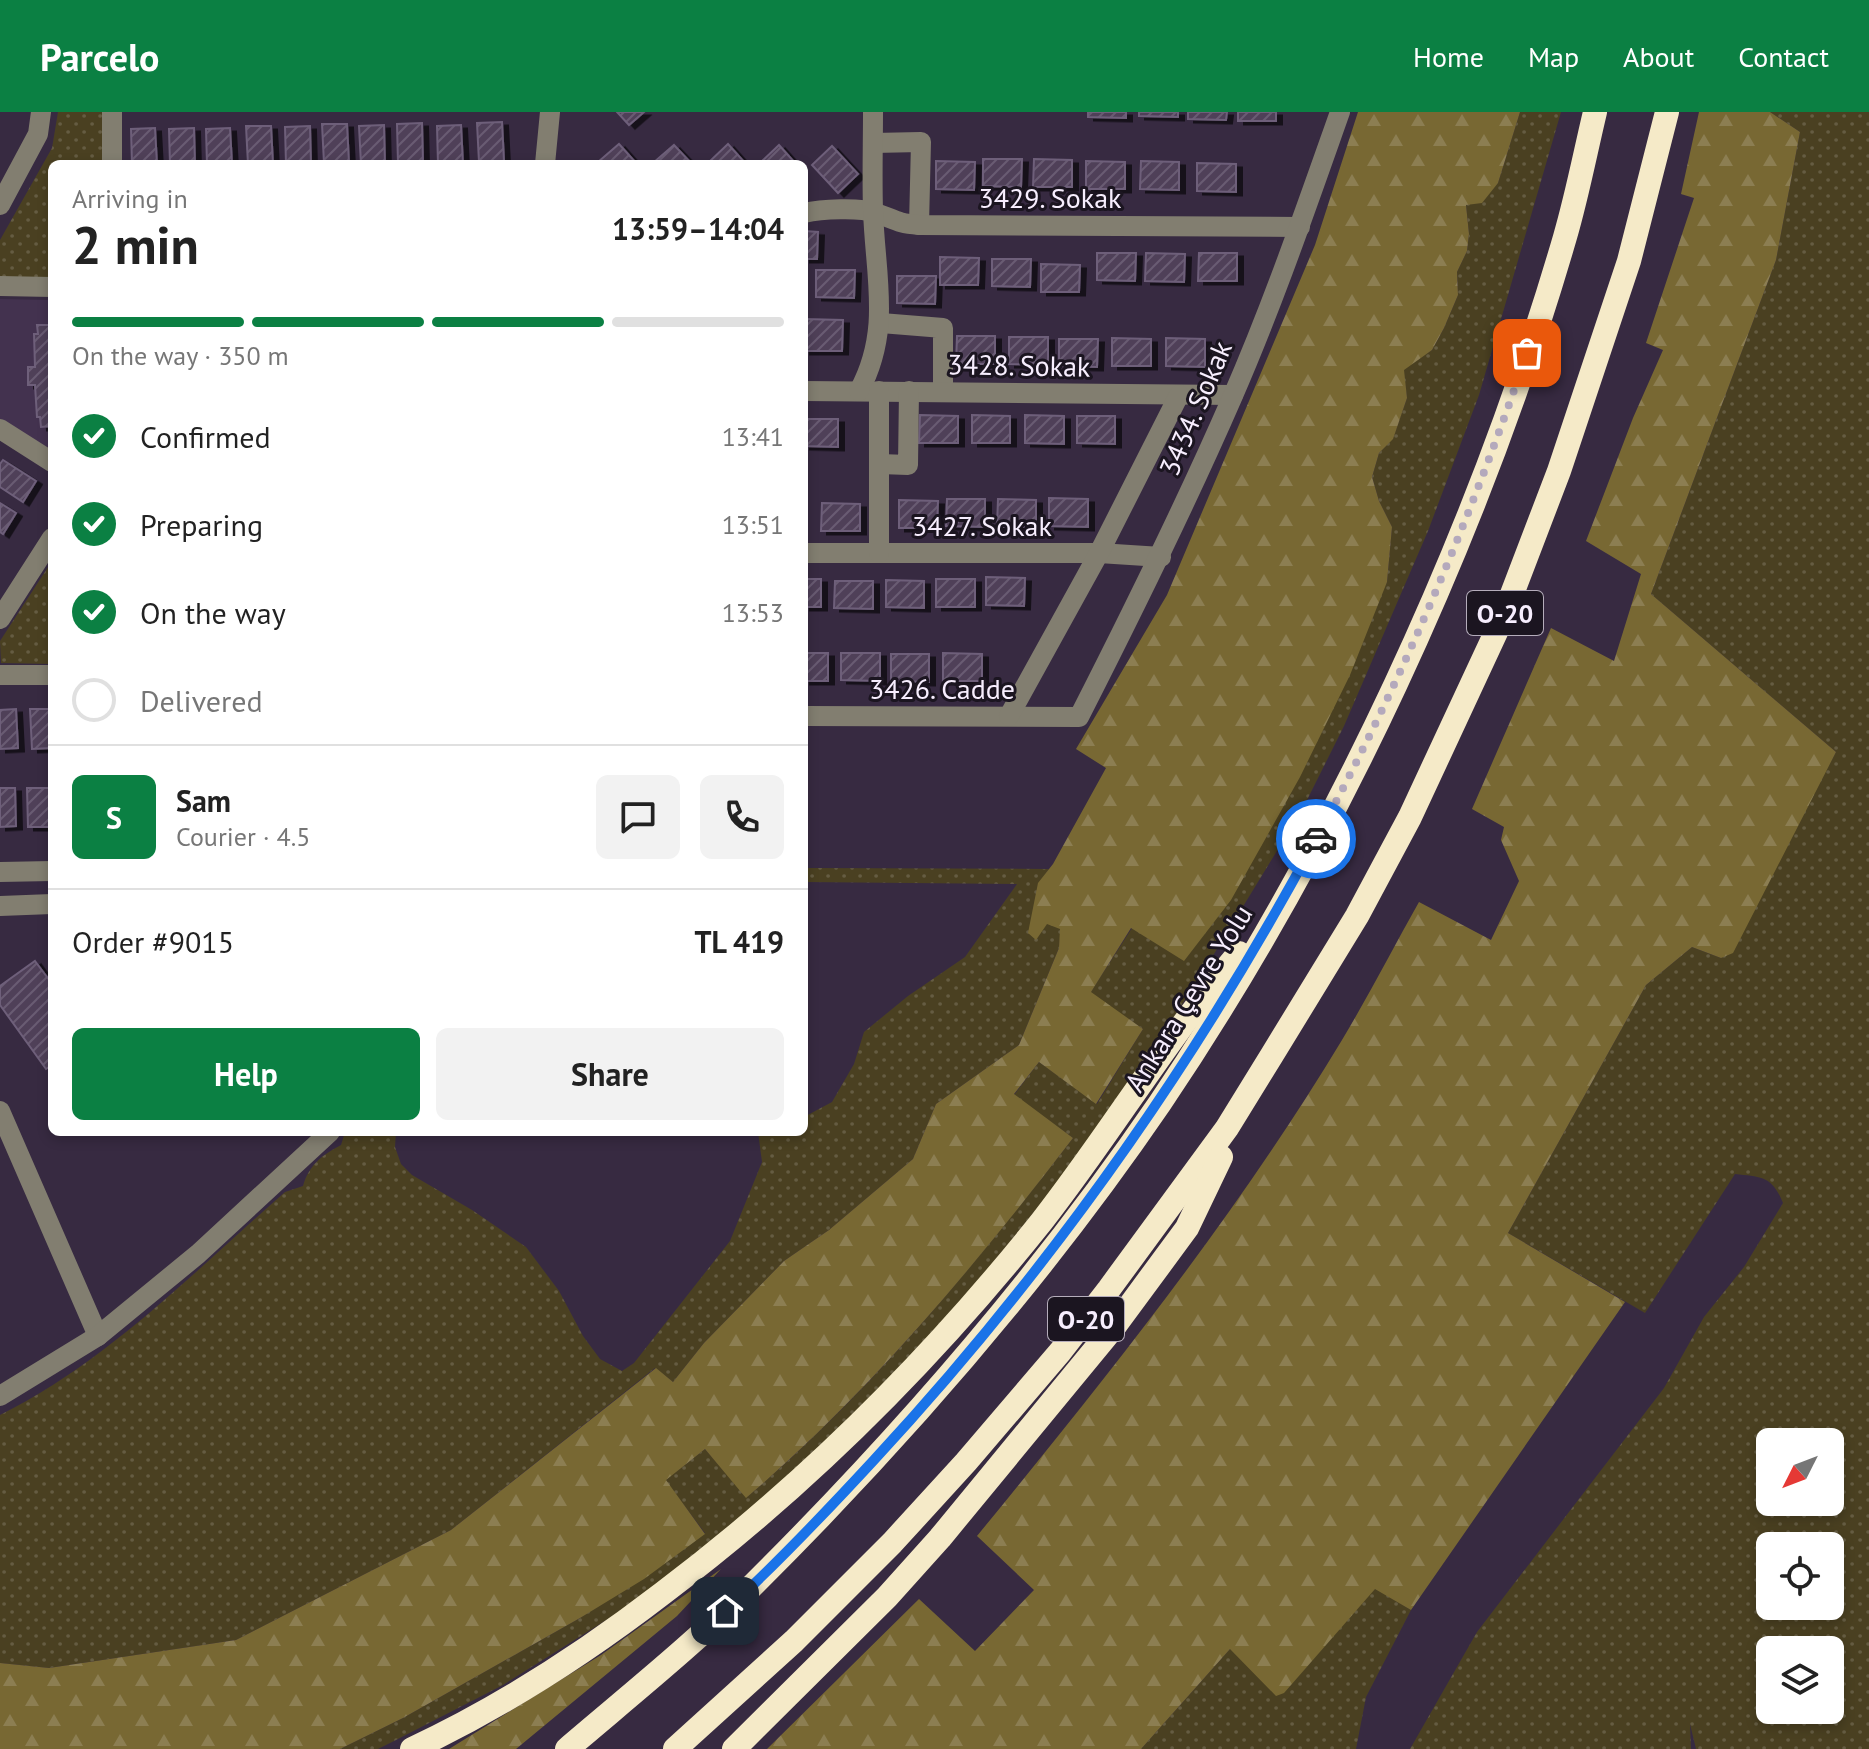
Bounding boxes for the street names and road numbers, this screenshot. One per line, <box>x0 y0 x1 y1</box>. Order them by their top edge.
street label: 3429. Sokak <box>979 179 1122 216</box>
street label: 3434. Sokak <box>1150 334 1240 481</box>
street label: 3428. Sokak <box>947 345 1091 385</box>
street label: 3427. Sokak <box>912 507 1052 544</box>
road number: O-20 <box>1467 591 1543 635</box>
street label: 3426. Cadde <box>869 670 1015 707</box>
street label: Ankara Çevre Yolu <box>1116 897 1260 1099</box>
road number: O-20 <box>1048 1297 1124 1341</box>

